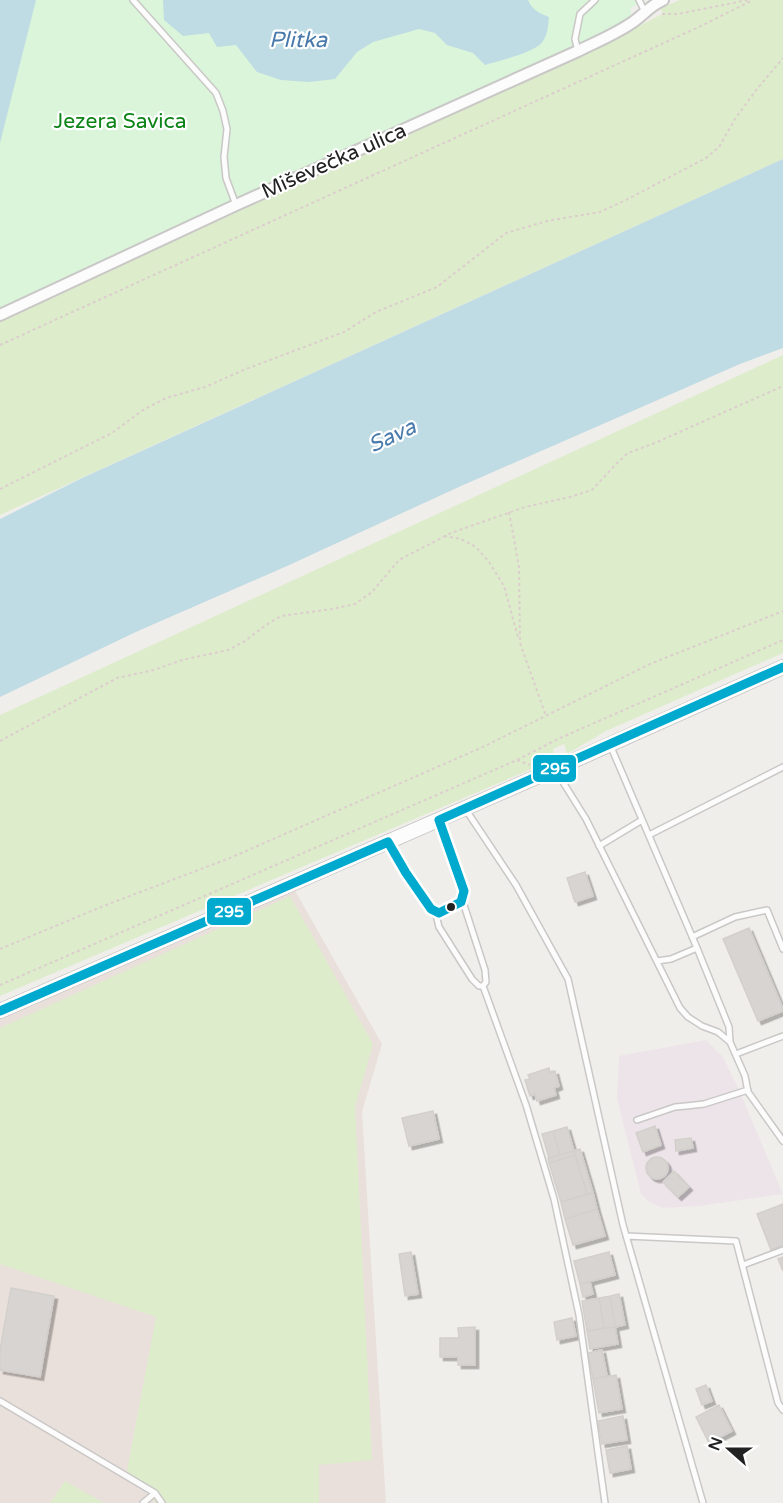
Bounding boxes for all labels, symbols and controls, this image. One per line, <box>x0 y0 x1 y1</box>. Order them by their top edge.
water label: Plitka <box>269 27 328 53</box>
park label: Jezera Savica <box>53 109 187 134</box>
street label: Miševečka ulica <box>258 118 410 204</box>
water label: Sava <box>364 413 421 458</box>
line badge: 295 <box>532 754 577 783</box>
text: 295 <box>540 759 570 779</box>
line badge: 295 <box>206 897 252 926</box>
unlabelled marker <box>445 901 457 913</box>
text: 295 <box>214 902 244 922</box>
north arrow <box>699 1419 759 1479</box>
text: N <box>704 1434 728 1454</box>

